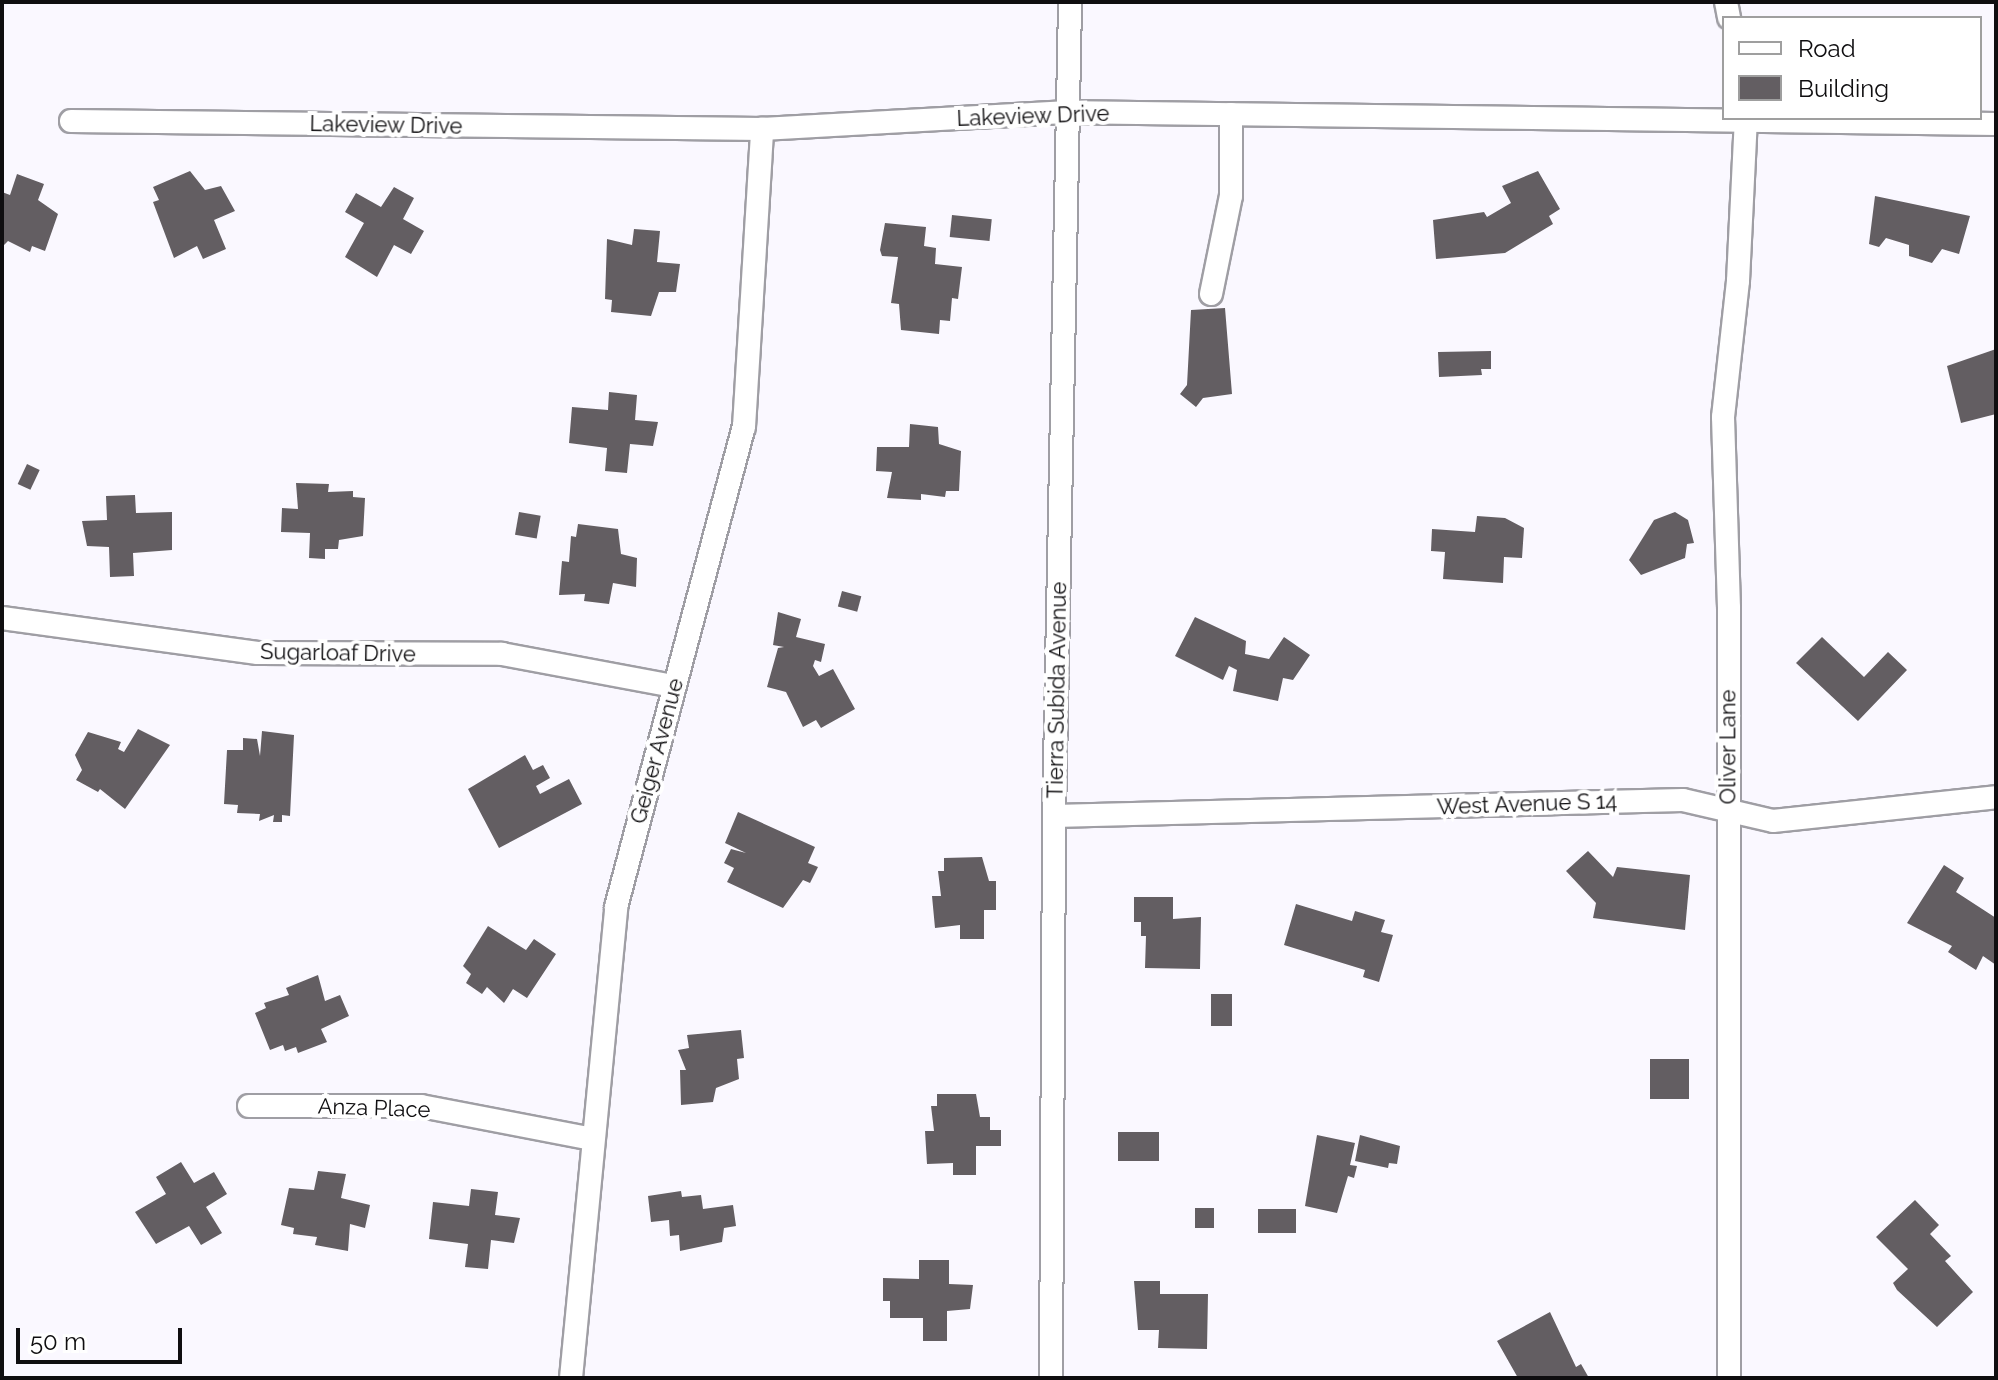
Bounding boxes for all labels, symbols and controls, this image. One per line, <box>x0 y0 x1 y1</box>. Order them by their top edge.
legend <box>1722 16 1982 120</box>
text: Road <box>1798 34 1856 63</box>
text: Building <box>1798 74 1889 103</box>
street label: Lakeview Drive <box>956 100 1110 132</box>
street label: Lakeview Drive <box>309 110 463 140</box>
street label: Tierra Subida Avenue <box>1042 581 1072 799</box>
street label: Sugarloaf Drive <box>260 638 416 668</box>
street label: Geiger Avenue <box>625 675 689 827</box>
street label: Oliver Lane <box>1715 689 1741 805</box>
street label: West Avenue S 14 <box>1436 788 1618 820</box>
street label: Anza Place <box>317 1093 431 1123</box>
scale bar <box>20 1312 186 1362</box>
text: 50 m <box>30 1327 86 1356</box>

